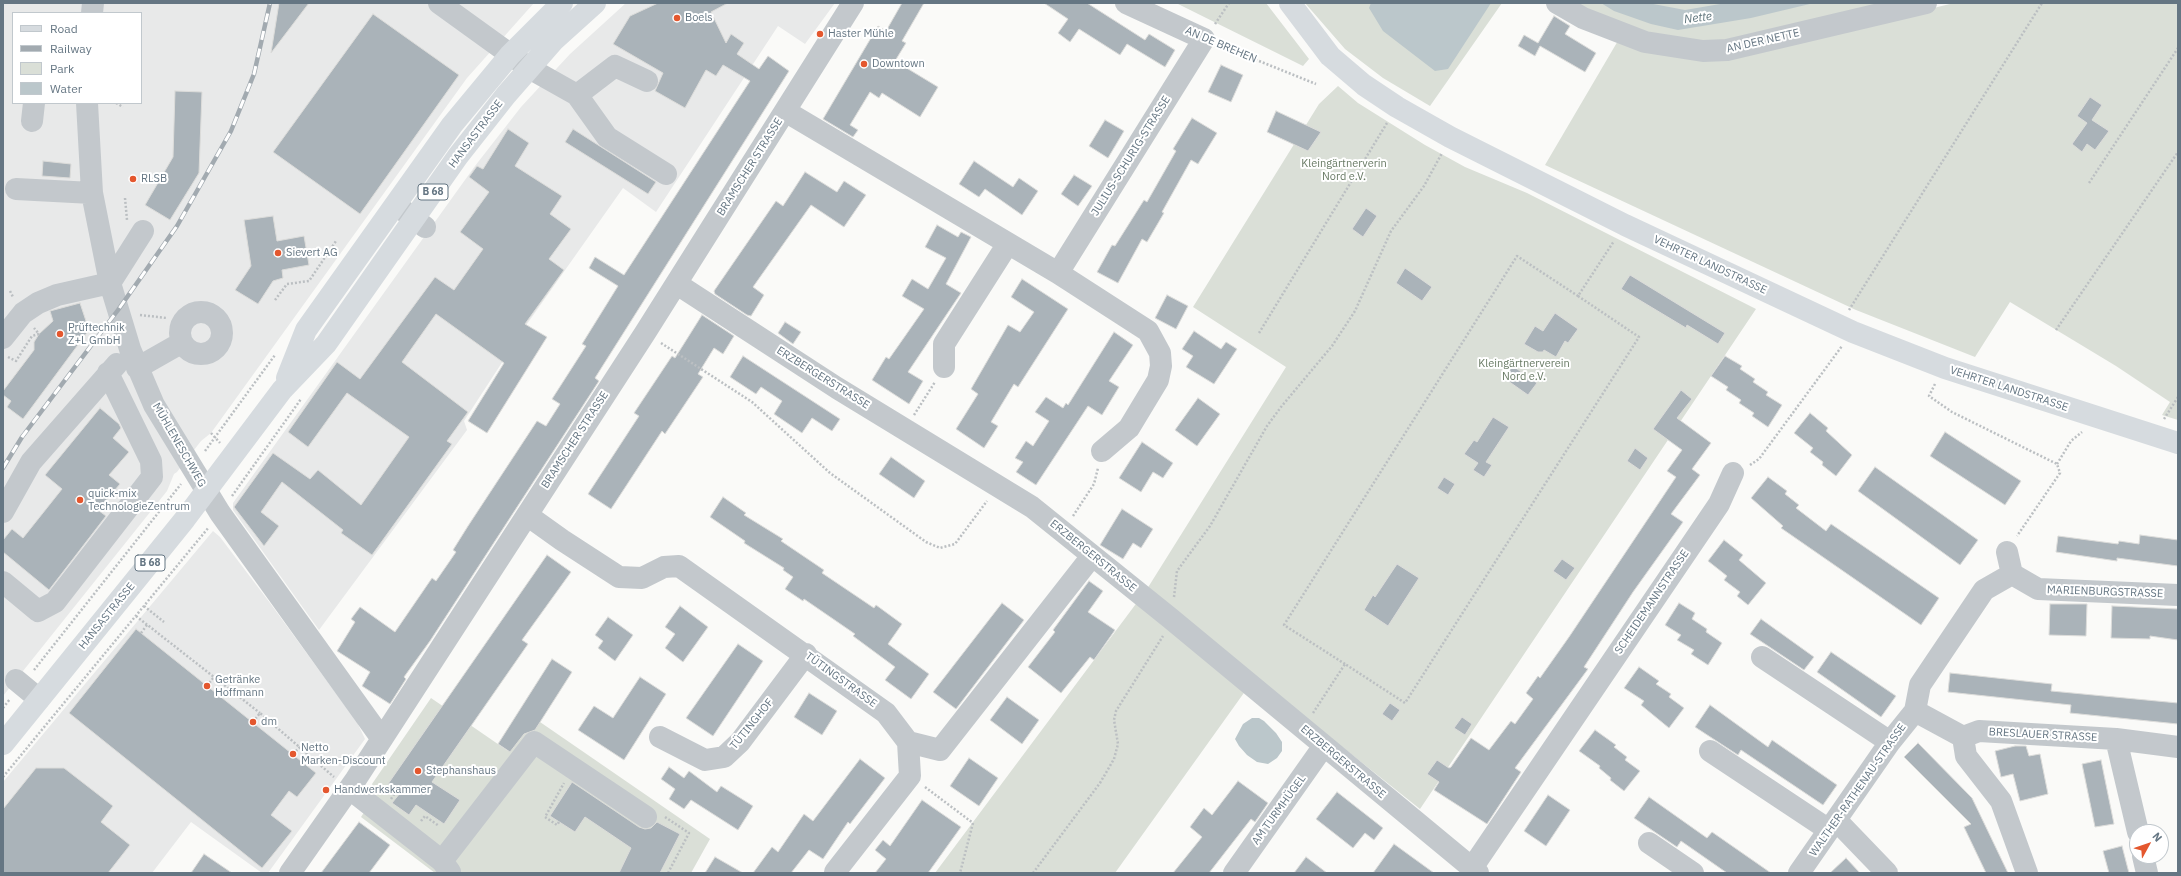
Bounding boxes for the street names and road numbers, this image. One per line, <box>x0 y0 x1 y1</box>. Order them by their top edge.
street label: AN DE BREHEN <box>1183 24 1259 66</box>
street label: AN DER NETTE <box>1725 26 1801 56</box>
street label: JULIUS-SCHURIG-STRASSE <box>1089 94 1173 218</box>
street label: HANSASTRASSE <box>446 97 506 171</box>
street label: BRAMSCHER STRASSE <box>714 116 786 218</box>
road number: B 68 <box>418 184 448 200</box>
street label: VEHRTER LANDSTRASSE <box>1651 233 1769 297</box>
street label: ERZBERGERSTRASSE <box>774 344 872 412</box>
street label: VEHRTER LANDSTRASSE <box>1948 364 2070 414</box>
street label: BRAMSCHER STRASSE <box>539 389 611 491</box>
street label: MÜHLENESCHWEG <box>149 401 209 489</box>
street label: ERZBERGERSTRASSE <box>1047 517 1139 595</box>
street label: SCHEIDEMANNSTRASSE <box>1612 547 1692 657</box>
road number: B 68 <box>135 555 165 571</box>
street label: HANSASTRASSE <box>76 580 138 652</box>
street label: MARIENBURGSTRASSE <box>2047 583 2163 601</box>
street label: TÜTINGSTRASSE <box>803 650 879 710</box>
street label: TÜTINGHOF <box>728 696 776 752</box>
street label: WALTHER-RATHENAU-STRASSE <box>1807 721 1909 859</box>
street label: ERZBERGERSTRASSE <box>1298 722 1388 802</box>
street label: BRESLAUER STRASSE <box>1988 726 2098 744</box>
street label: AM TURMHÜGEL <box>1249 773 1309 847</box>

